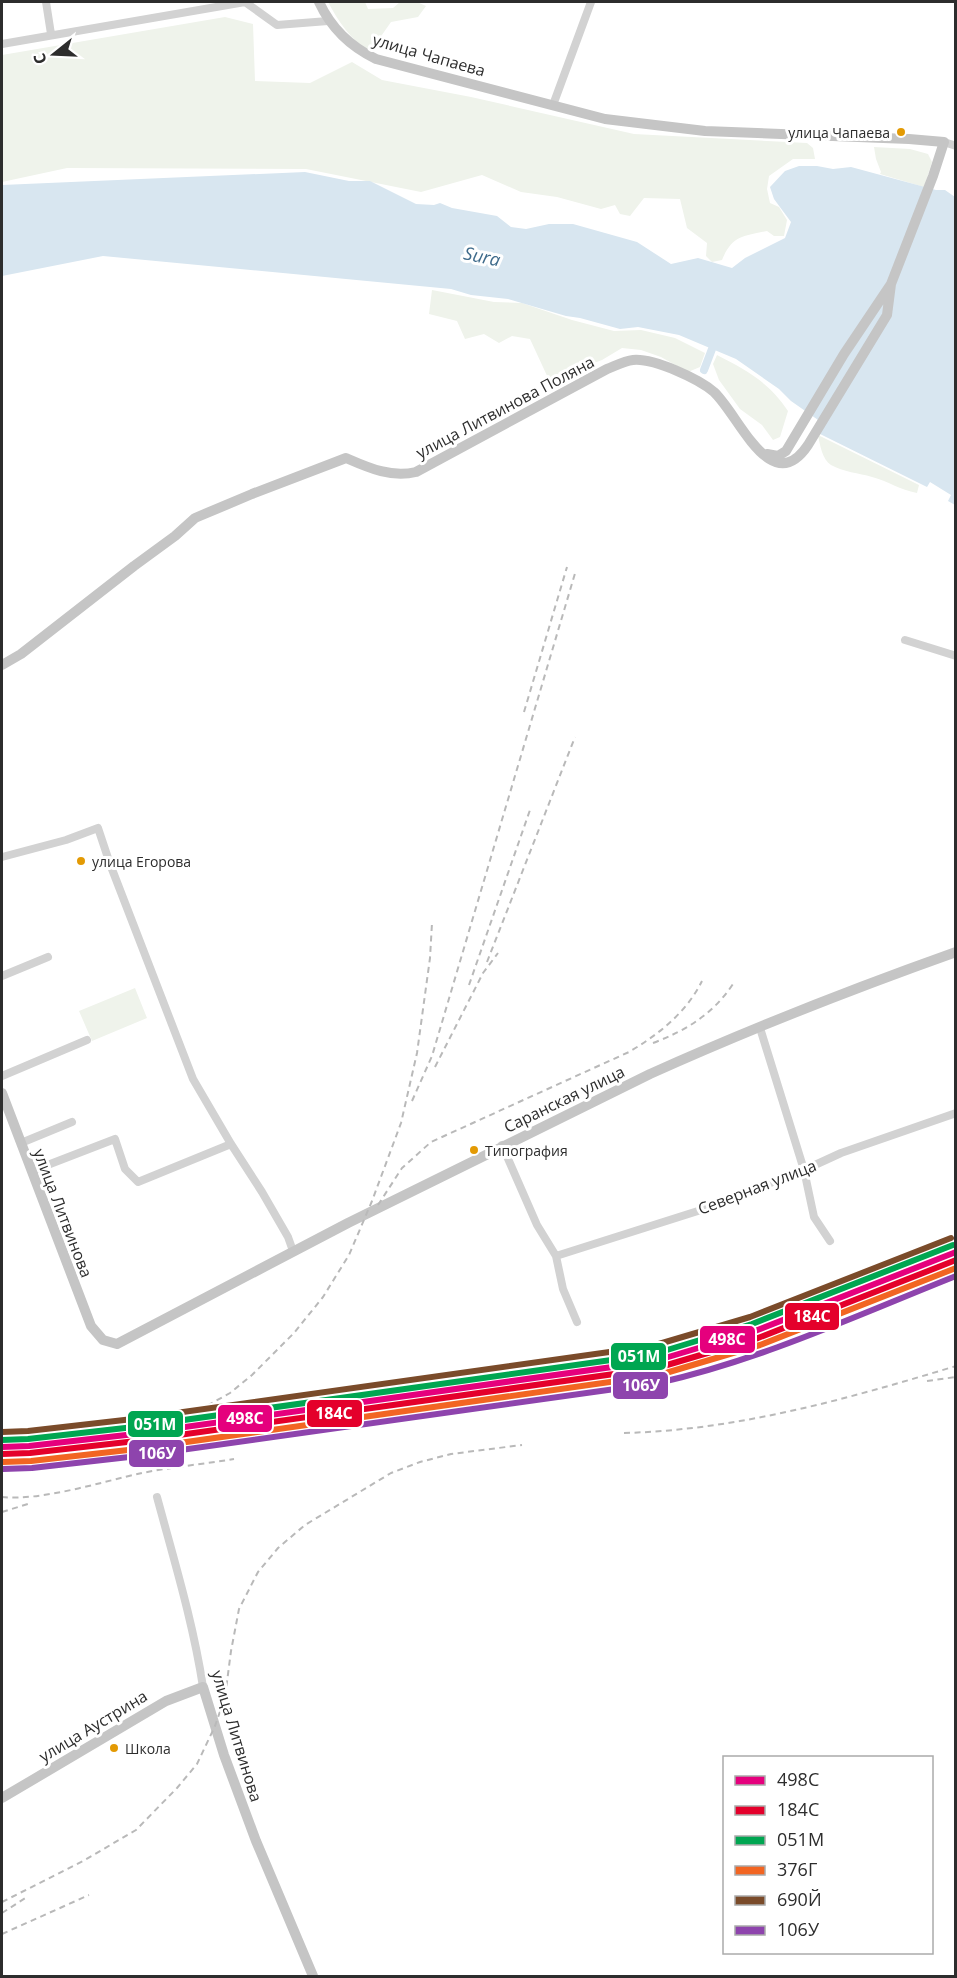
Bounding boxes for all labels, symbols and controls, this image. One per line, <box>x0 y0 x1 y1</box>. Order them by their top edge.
north arrow <box>24 24 84 84</box>
street label: улица Чапаева <box>370 28 488 82</box>
text: С <box>28 50 52 67</box>
place label: улица Чапаева <box>788 123 890 142</box>
marker: улица Чапаева <box>895 126 907 138</box>
water label: Sura <box>462 240 503 272</box>
street label: улица Литвинова Поляна <box>412 351 598 463</box>
place label: улица Егорова <box>92 852 191 871</box>
marker: улица Егорова <box>75 855 87 867</box>
street label: Саранская улица <box>500 1060 628 1138</box>
place label: Типография <box>485 1141 568 1160</box>
marker: Типография <box>468 1144 480 1156</box>
street label: улица Литвинова <box>28 1145 98 1281</box>
street label: Северная улица <box>695 1154 819 1220</box>
line badge: 184С <box>784 1302 840 1331</box>
text: 184С <box>793 1305 831 1327</box>
line badge: 498С <box>699 1325 756 1354</box>
text: 498С <box>708 1328 746 1350</box>
line badge: 051М <box>610 1342 667 1371</box>
text: 051М <box>618 1345 660 1367</box>
line badge: 106У <box>612 1371 669 1400</box>
text: 106У <box>622 1374 660 1396</box>
line badge: 184С <box>306 1399 363 1428</box>
text: 184С <box>315 1402 353 1424</box>
line badge: 498С <box>217 1404 273 1433</box>
text: 498С <box>226 1407 264 1429</box>
line badge: 051М <box>127 1410 184 1438</box>
text: 051М <box>134 1413 176 1435</box>
line badge: 106У <box>128 1439 185 1468</box>
text: 106У <box>138 1442 176 1464</box>
street label: улица Литвинова <box>207 1667 267 1805</box>
street label: улица Аустрина <box>35 1685 151 1767</box>
place label: Школа <box>125 1739 171 1758</box>
marker: Школа <box>108 1742 120 1754</box>
legend <box>723 1756 933 1954</box>
text: 498С <box>777 1767 819 1791</box>
text: 184С <box>777 1797 819 1821</box>
text: 051М <box>777 1827 824 1851</box>
text: 376Г <box>777 1857 817 1881</box>
text: 690Й <box>777 1887 822 1911</box>
text: 106У <box>777 1917 820 1941</box>

